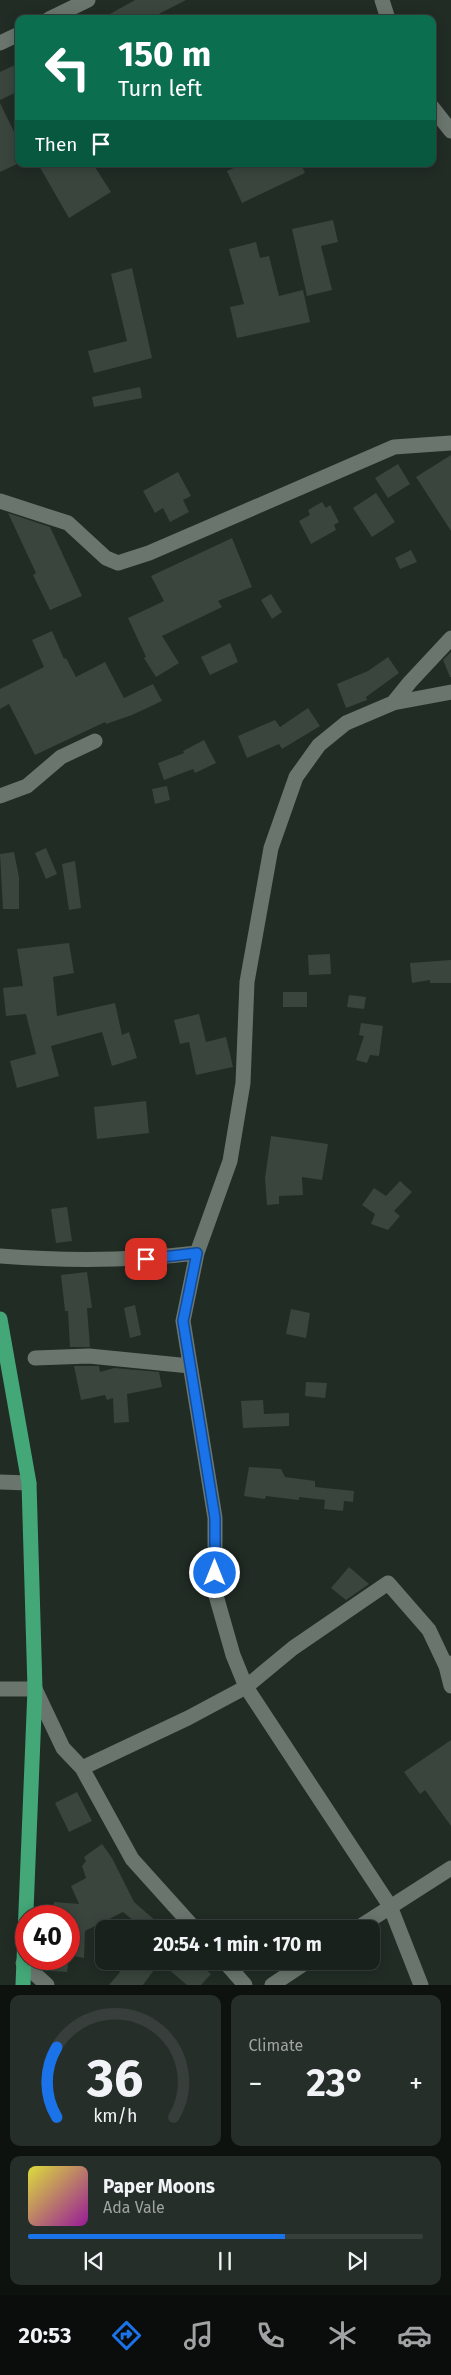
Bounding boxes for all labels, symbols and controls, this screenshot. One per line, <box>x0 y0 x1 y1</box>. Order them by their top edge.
text: 150 m <box>118 33 211 75</box>
icon: left <box>35 35 100 100</box>
text: Turn left <box>118 75 202 102</box>
icon: arrive <box>87 130 115 158</box>
text: Then <box>35 133 77 156</box>
pin <box>125 1238 167 1280</box>
icon: arrive <box>132 1245 160 1273</box>
position arrow <box>188 1546 240 1598</box>
speed limit sign: 40 <box>15 1905 80 1970</box>
text: 20:54 · 1 min · 170 m <box>153 1933 322 1956</box>
text: Climate <box>249 2036 303 2055</box>
text: 36 <box>86 2047 143 2110</box>
text: 23° <box>306 2060 365 2106</box>
text: − <box>249 2067 263 2100</box>
text: + <box>409 2067 423 2100</box>
text: km/h <box>93 2105 137 2127</box>
text: Paper Moons <box>103 2175 215 2198</box>
text: Ada Vale <box>103 2198 165 2217</box>
icon: previous <box>80 2247 108 2275</box>
icon: pause <box>211 2247 239 2275</box>
icon: next <box>343 2247 371 2275</box>
icon: directions <box>109 2318 144 2353</box>
icon: music <box>181 2318 216 2353</box>
icon: phone <box>253 2318 288 2353</box>
icon: climate <box>325 2318 360 2353</box>
icon: car <box>397 2318 432 2353</box>
text: 20:53 <box>19 2322 71 2349</box>

